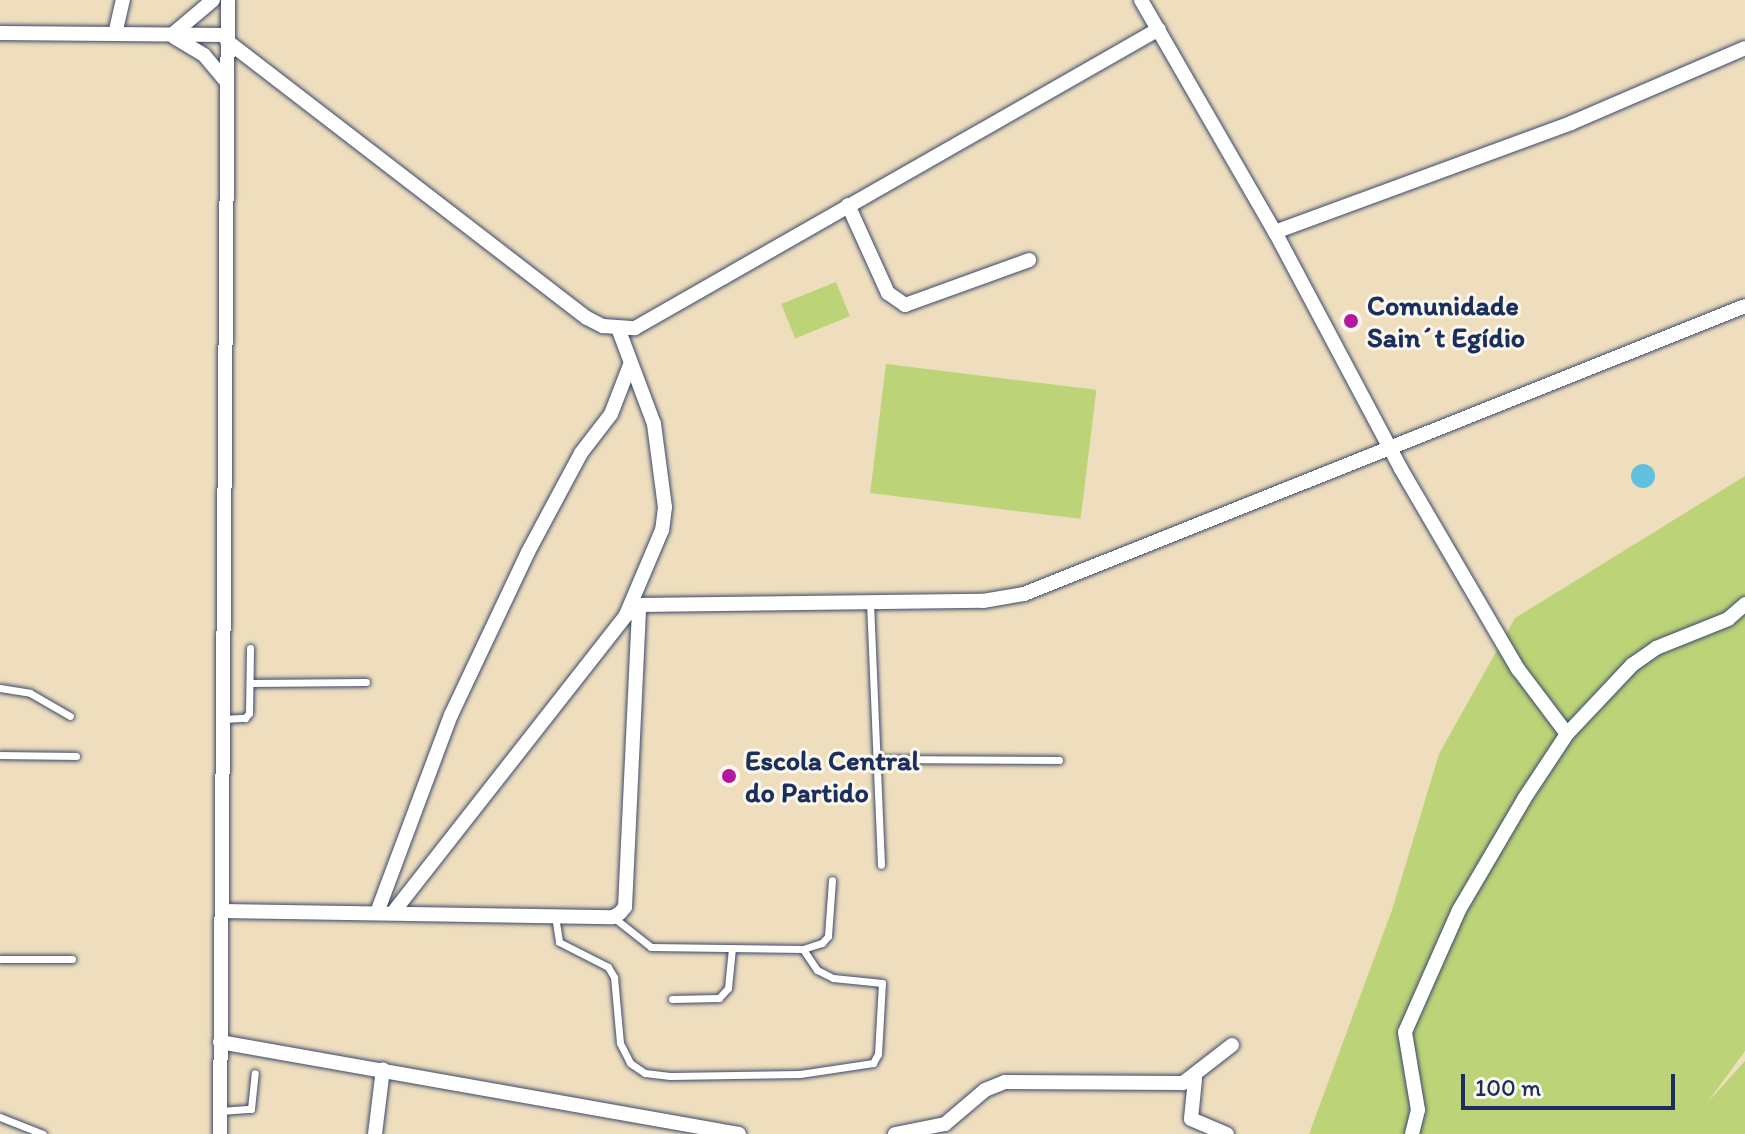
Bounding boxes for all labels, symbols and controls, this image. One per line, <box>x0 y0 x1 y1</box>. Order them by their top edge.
place label: Comunidade Sain´t Egídio <box>1367 288 1525 354</box>
marker: Comunidade Sain´t Egídio <box>1342 312 1360 330</box>
place label: Escola Central do Partido <box>745 743 918 809</box>
marker: Escola Central do Partido <box>720 767 738 785</box>
scale bar <box>1465 1058 1679 1108</box>
text: 100 m <box>1475 1073 1541 1102</box>

